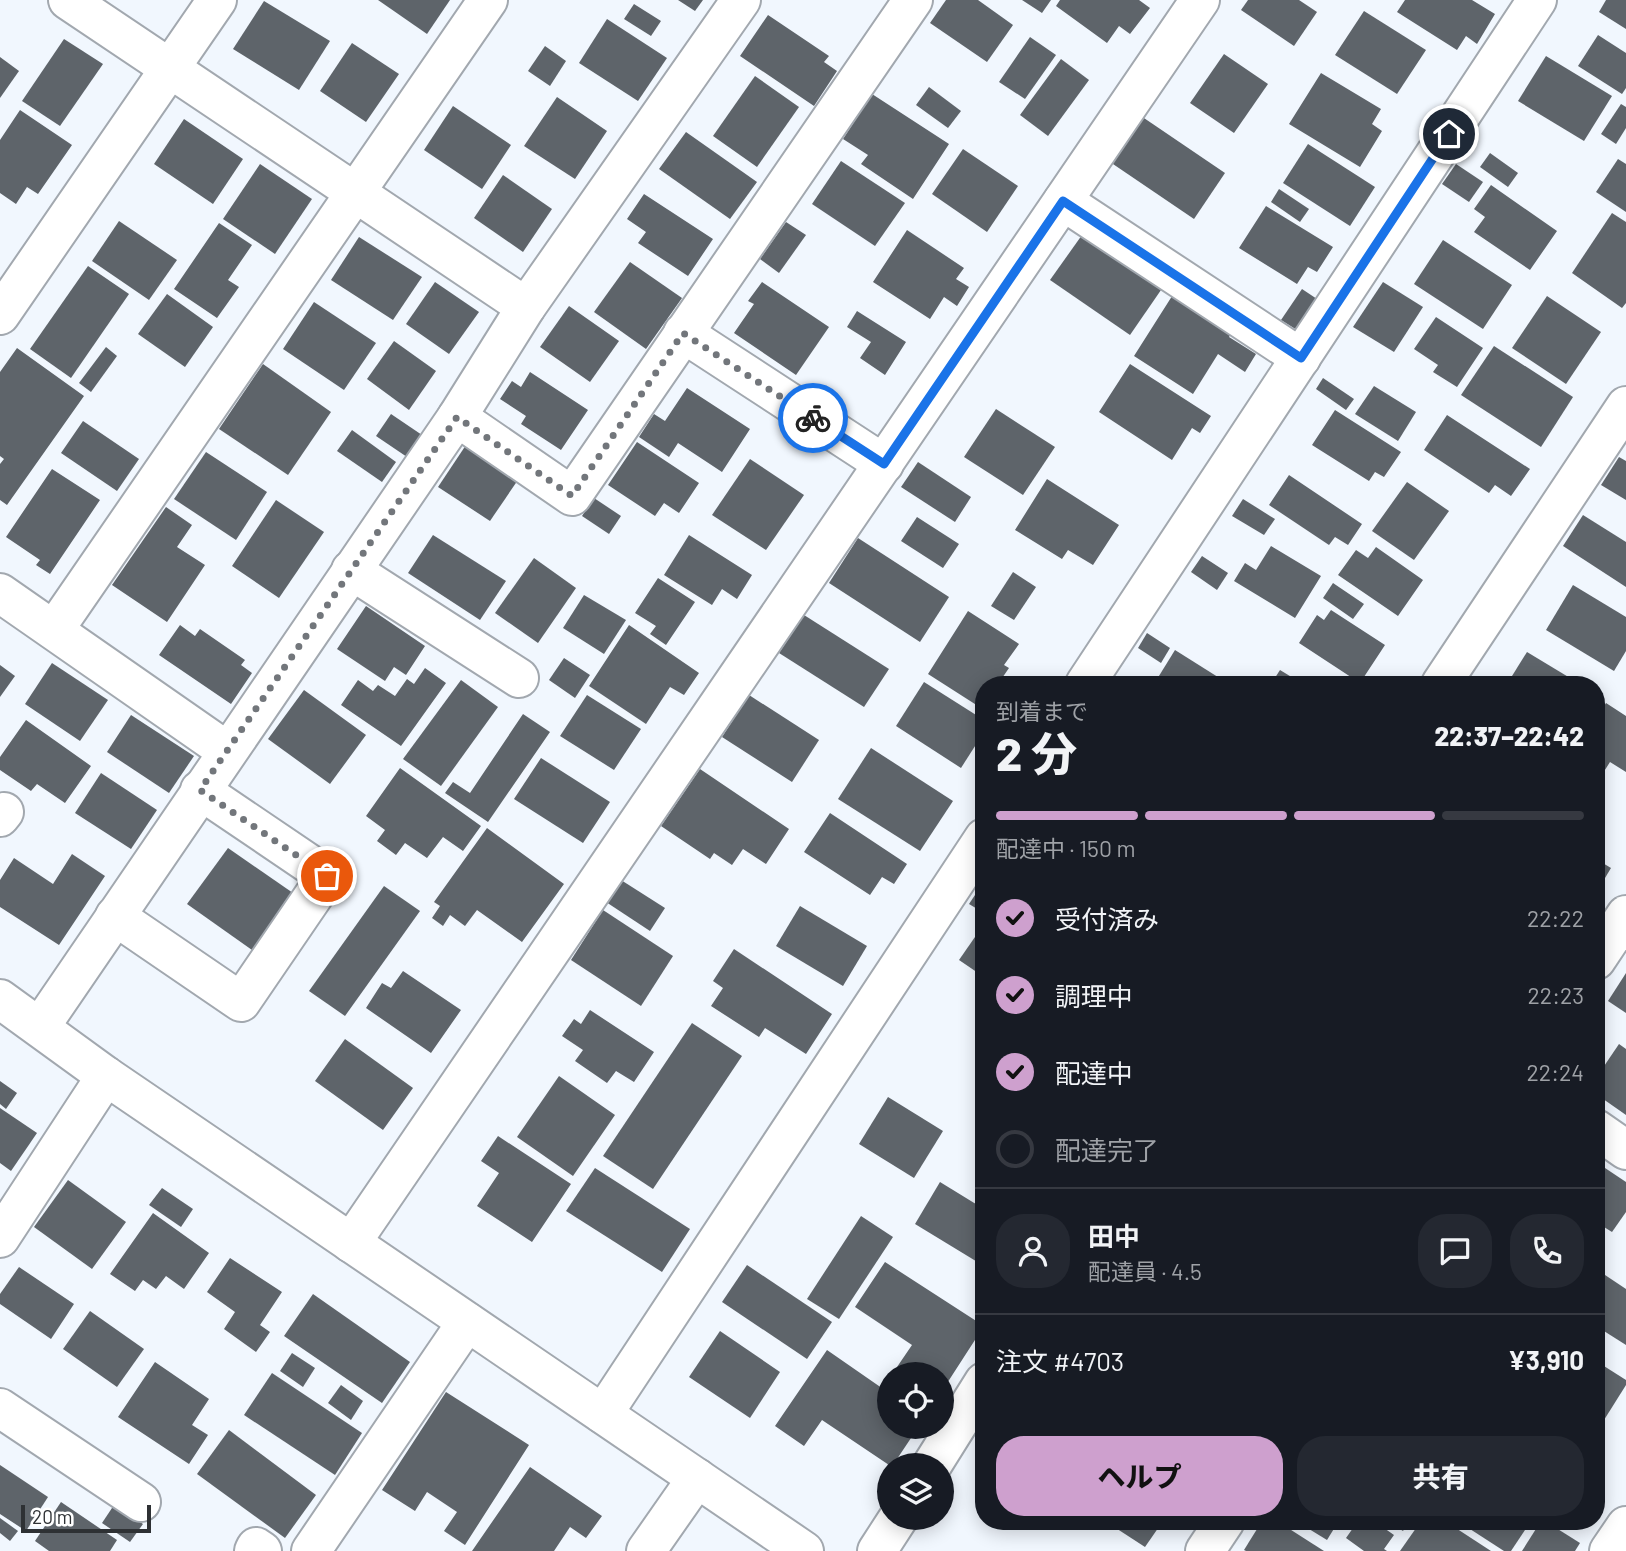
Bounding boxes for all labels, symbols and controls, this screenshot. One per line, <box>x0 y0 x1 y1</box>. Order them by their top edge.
pin <box>1419 104 1479 164</box>
icon: home <box>1430 115 1468 153</box>
courier <box>778 383 848 453</box>
icon: bike <box>794 399 832 437</box>
text: 到着まで <box>996 697 1088 725</box>
text: 22:37–22:42 <box>1435 720 1584 751</box>
text: 2 分 <box>996 725 1077 780</box>
text: 配達中 · 150 m <box>996 834 1136 862</box>
pin <box>297 846 357 906</box>
icon: bag <box>308 857 346 895</box>
icon: check <box>996 899 1034 937</box>
text: 受付済み <box>1055 903 1159 934</box>
text: 22:22 <box>1527 904 1584 932</box>
icon: check <box>996 976 1034 1014</box>
text: 調理中 <box>1055 980 1133 1011</box>
text: 22:23 <box>1528 981 1584 1009</box>
icon: check <box>996 1053 1034 1091</box>
text: 配達中 <box>1055 1057 1133 1088</box>
text: 22:24 <box>1527 1058 1584 1086</box>
text: 配達完了 <box>1055 1134 1159 1165</box>
button: person <box>996 1214 1070 1288</box>
button: chat <box>1418 1214 1492 1288</box>
button: phone <box>1510 1214 1584 1288</box>
text: 田中 <box>1088 1220 1140 1251</box>
text: 配達員 · 4.5 <box>1088 1257 1202 1285</box>
text: ¥3,910 <box>1508 1344 1584 1375</box>
text: 注文 #4703 <box>996 1345 1124 1376</box>
map controls <box>877 1362 954 1530</box>
button: locate <box>877 1362 954 1439</box>
button: ヘルプ <box>996 1436 1283 1516</box>
button: 共有 <box>1297 1436 1584 1516</box>
button: layers <box>877 1453 954 1530</box>
scale bar <box>21 1502 150 1534</box>
text: 20 m <box>32 1505 72 1528</box>

